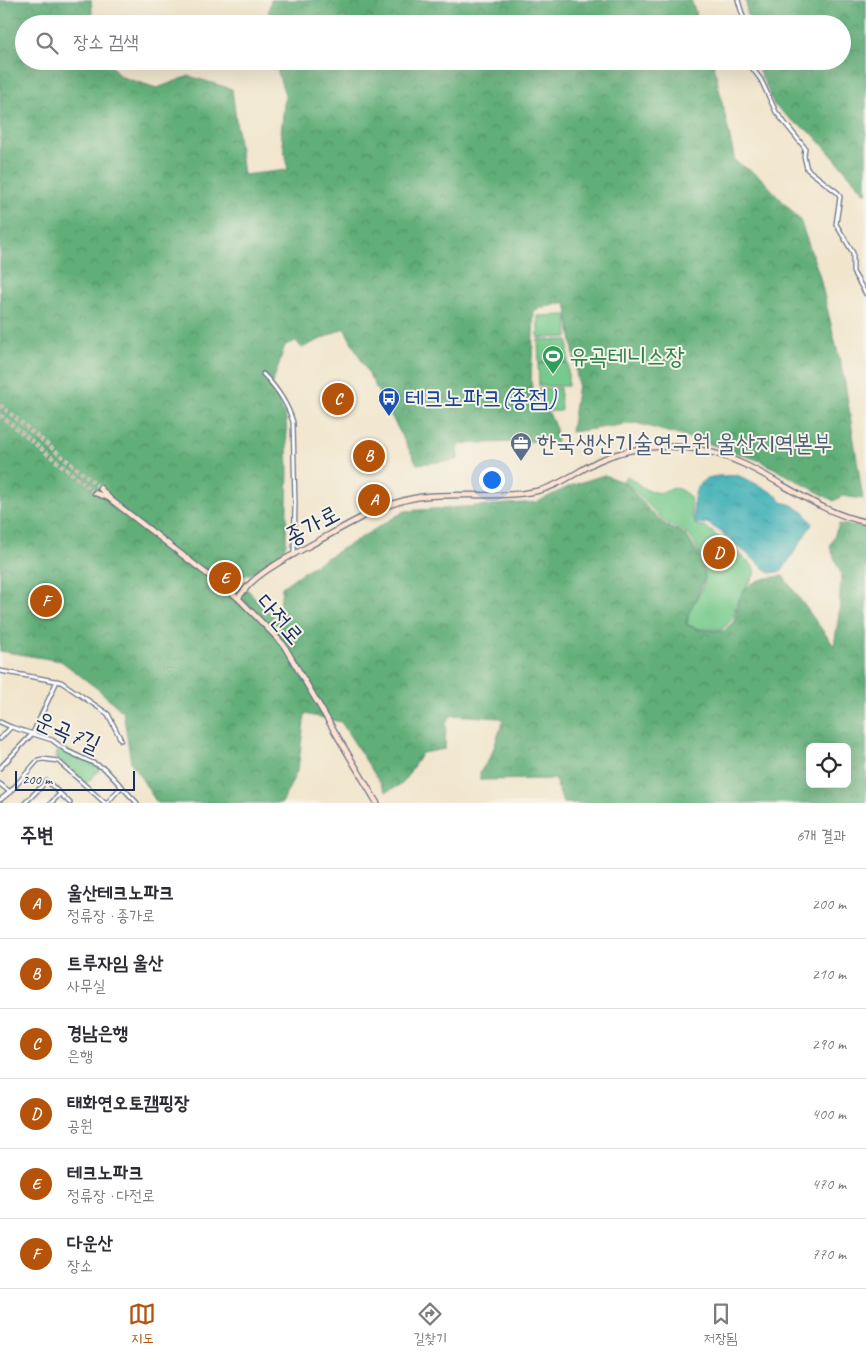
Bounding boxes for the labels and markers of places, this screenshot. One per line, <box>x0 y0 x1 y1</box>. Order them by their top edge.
place label: 유곡테니스장 <box>569 341 685 371</box>
sports icon: 유곡테니스장 <box>541 344 565 375</box>
pin: C <box>322 380 354 418</box>
place label: 테크노파크(종점) <box>405 383 557 413</box>
bus stop icon: 테크노파크(종점) <box>377 386 401 417</box>
place label: 한국생산기술연구원 울산지역본부 <box>537 428 833 458</box>
office icon: 한국생산기술연구원 울산지역본부 <box>509 431 533 462</box>
pin: B <box>353 437 385 475</box>
pin: A <box>358 481 390 519</box>
pin: D <box>703 534 735 572</box>
pin: E <box>209 559 241 597</box>
pin: F <box>30 582 62 620</box>

